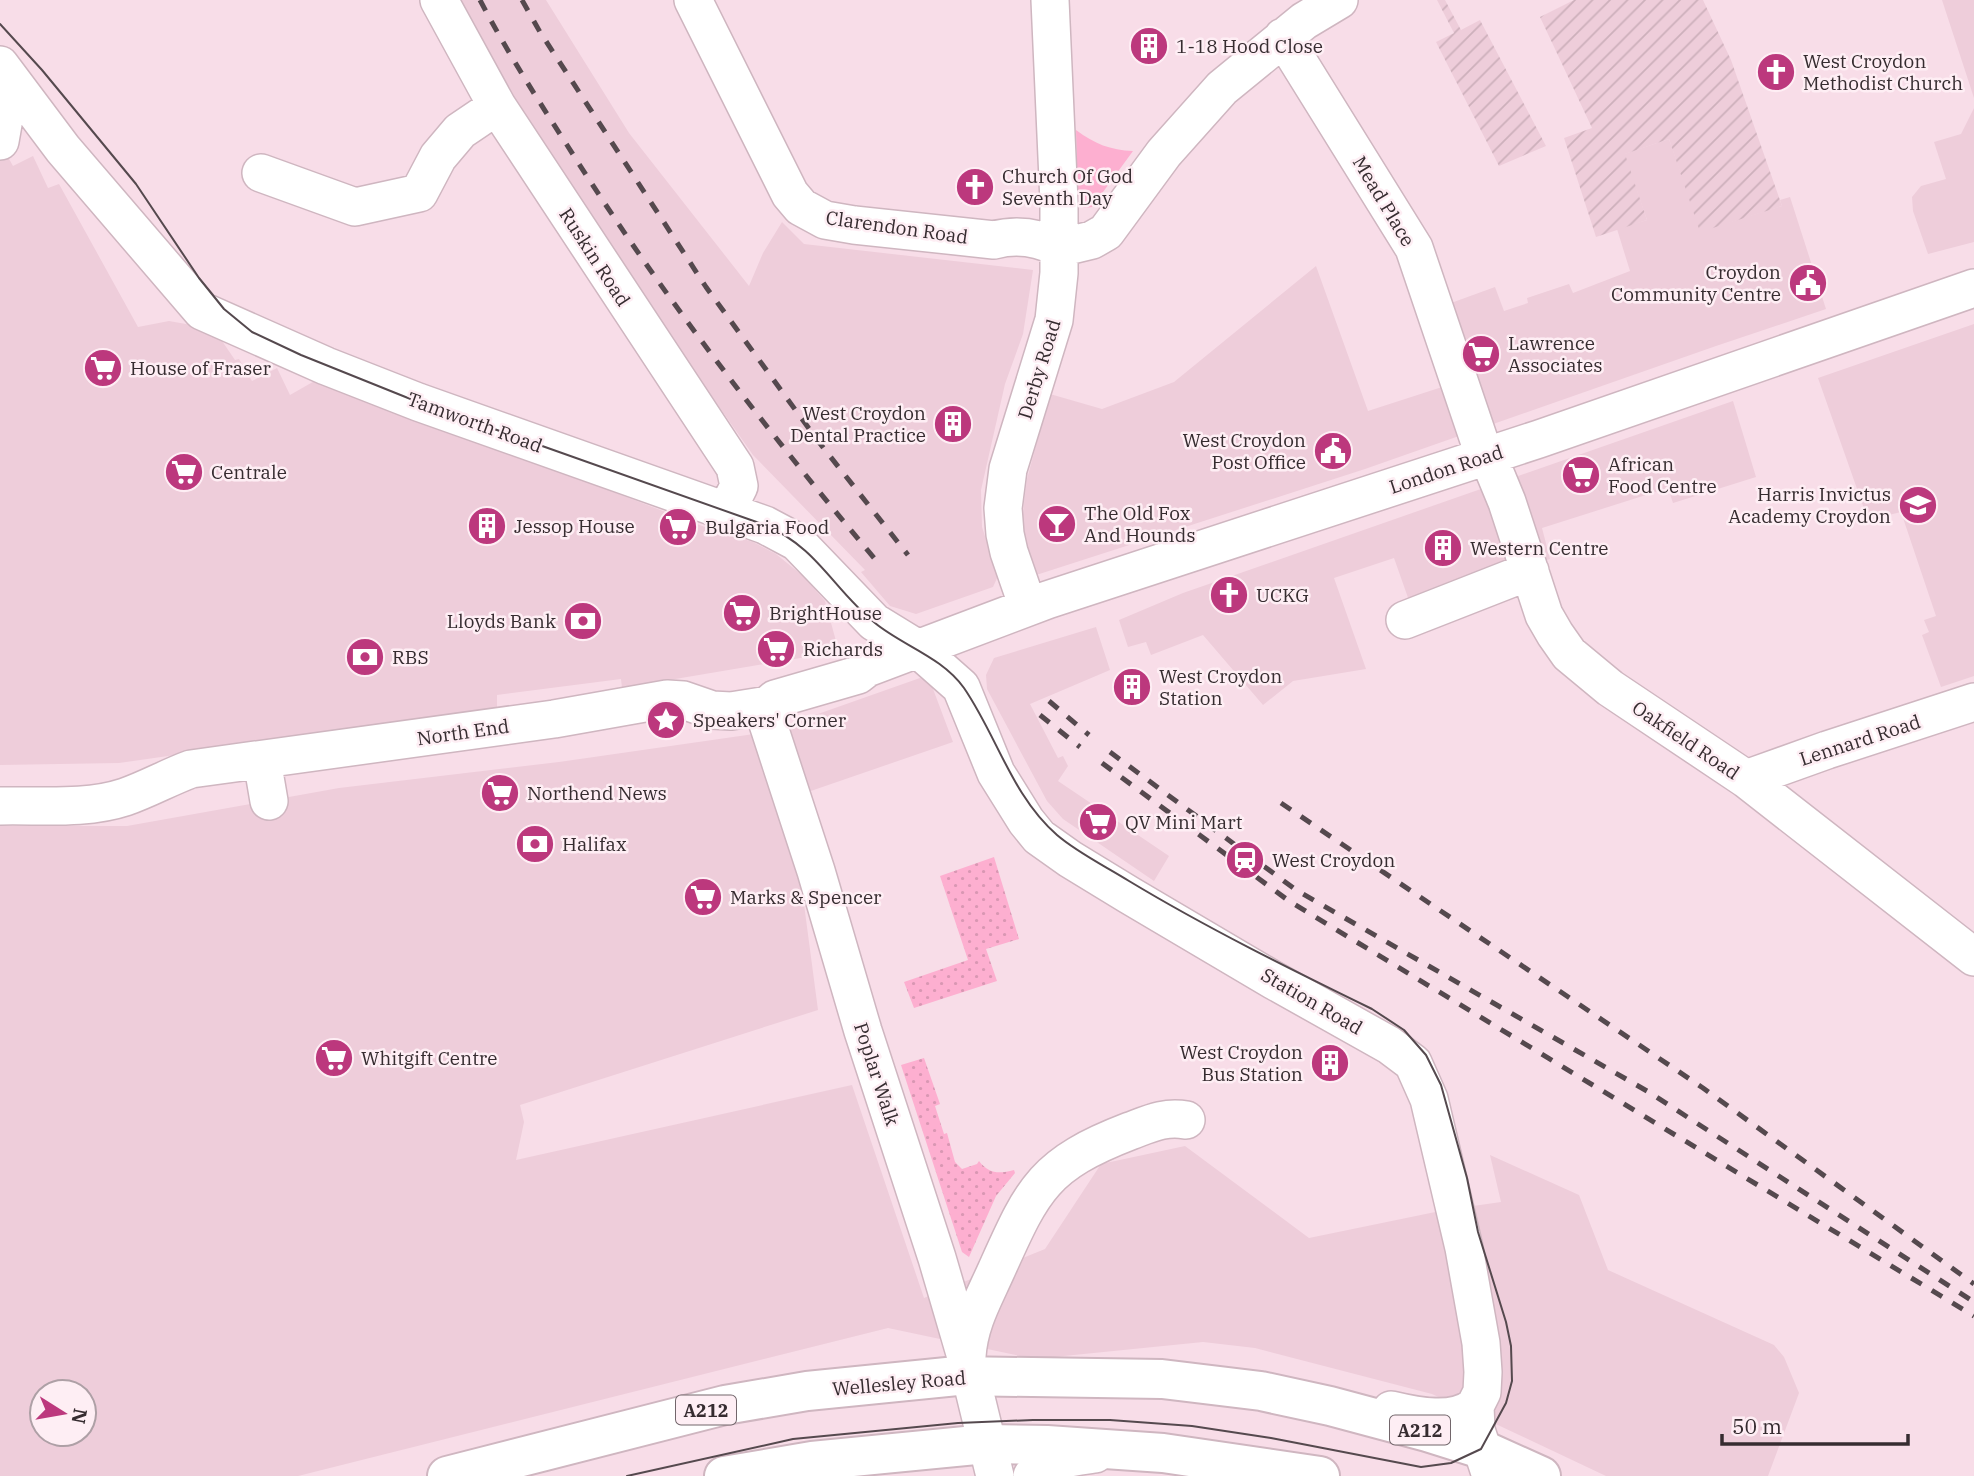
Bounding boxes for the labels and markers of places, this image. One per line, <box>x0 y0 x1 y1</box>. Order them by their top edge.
building icon: 1-18 Hood Close <box>1128 25 1170 67</box>
place label: 1-18 Hood Close <box>1176 34 1323 58</box>
place label: West Croydon Methodist Church <box>1803 49 1963 95</box>
church icon: West Croydon Methodist Church <box>1755 51 1797 93</box>
place label: Church Of God Seventh Day <box>1002 164 1133 210</box>
church icon: Church Of God Seventh Day <box>954 166 996 208</box>
place label: Croydon Community Centre <box>1611 260 1781 306</box>
public building icon: Croydon Community Centre <box>1787 262 1829 304</box>
place label: Lawrence Associates <box>1508 331 1603 377</box>
supermarket icon: Lawrence Associates <box>1460 333 1502 375</box>
supermarket icon: House of Fraser <box>82 347 124 389</box>
place label: House of Fraser <box>130 356 271 380</box>
place label: West Croydon Dental Practice <box>790 401 926 447</box>
building icon: West Croydon Dental Practice <box>932 403 974 445</box>
place label: West Croydon Post Office <box>1183 428 1306 474</box>
public building icon: West Croydon Post Office <box>1312 430 1354 472</box>
supermarket icon: Centrale <box>163 451 205 493</box>
place label: African Food Centre <box>1608 452 1717 498</box>
supermarket icon: African Food Centre <box>1560 454 1602 496</box>
place label: Centrale <box>211 460 287 484</box>
place label: Harris Invictus Academy Croydon <box>1728 482 1891 528</box>
school or university icon: Harris Invictus Academy Croydon <box>1897 484 1939 526</box>
place label: The Old Fox And Hounds <box>1084 501 1196 547</box>
bar icon: The Old Fox And Hounds <box>1036 503 1078 545</box>
building icon: Jessop House <box>466 505 508 547</box>
supermarket icon: Bulgaria Food <box>657 506 699 548</box>
place label: Jessop House <box>514 514 635 538</box>
place label: Bulgaria Food <box>705 515 829 539</box>
building icon: Western Centre <box>1422 527 1464 569</box>
place label: Western Centre <box>1470 536 1609 560</box>
church icon: UCKG <box>1208 574 1250 616</box>
place label: UCKG <box>1256 583 1309 607</box>
supermarket icon: BrightHouse <box>721 592 763 634</box>
bank icon: Lloyds Bank <box>562 600 604 642</box>
place label: BrightHouse <box>769 601 882 625</box>
place label: Lloyds Bank <box>447 609 556 633</box>
supermarket icon: Richards <box>755 628 797 670</box>
bank icon: RBS <box>344 636 386 678</box>
place label: Richards <box>803 637 883 661</box>
place label: RBS <box>392 645 429 669</box>
place label: West Croydon Station <box>1159 664 1282 710</box>
building icon: West Croydon Station <box>1111 666 1153 708</box>
place icon: Speakers' Corner <box>645 699 687 741</box>
place label: Speakers' Corner <box>693 708 847 732</box>
supermarket icon: Northend News <box>479 772 521 814</box>
place label: Northend News <box>527 781 667 805</box>
supermarket icon: QV Mini Mart <box>1077 801 1119 843</box>
place label: QV Mini Mart <box>1125 810 1243 834</box>
bank icon: Halifax <box>514 823 556 865</box>
place label: Halifax <box>562 832 627 856</box>
station icon: West Croydon <box>1224 839 1266 881</box>
place label: West Croydon <box>1272 848 1395 872</box>
supermarket icon: Marks & Spencer <box>682 876 724 918</box>
place label: Marks & Spencer <box>730 885 882 909</box>
supermarket icon: Whitgift Centre <box>313 1037 355 1079</box>
place label: West Croydon Bus Station <box>1180 1040 1303 1086</box>
building icon: West Croydon Bus Station <box>1309 1042 1351 1084</box>
place label: Whitgift Centre <box>361 1046 497 1070</box>

